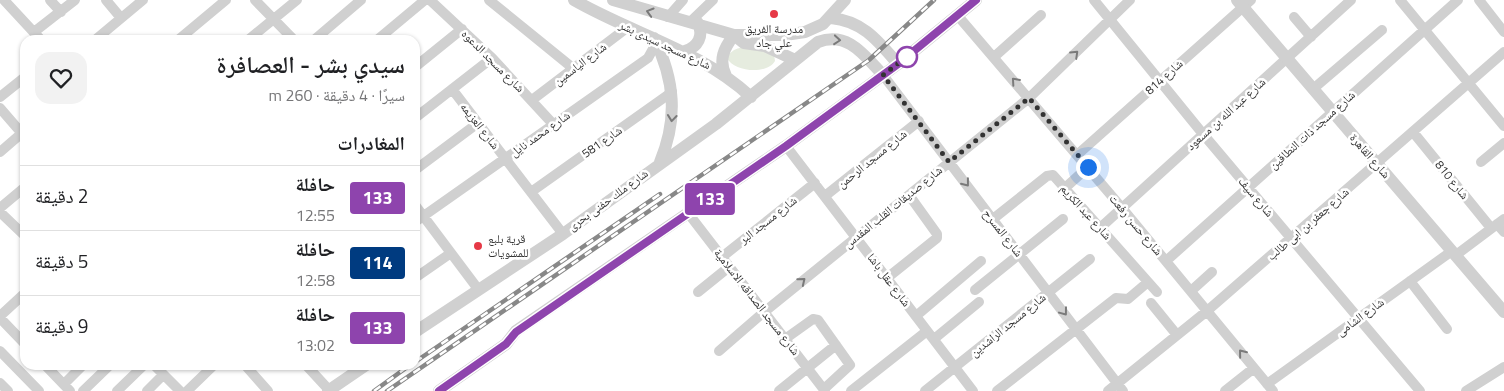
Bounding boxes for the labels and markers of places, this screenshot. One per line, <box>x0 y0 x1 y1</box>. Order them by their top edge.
marker: مدرسة الفريق علي جاد <box>768 8 780 20</box>
place label: مدرسة الفريق علي جاد <box>745 19 803 53</box>
unlabelled marker <box>896 46 918 68</box>
place label: قرية بلبع للمشويات <box>488 229 528 262</box>
marker: قرية بلبع للمشويات <box>472 240 484 252</box>

